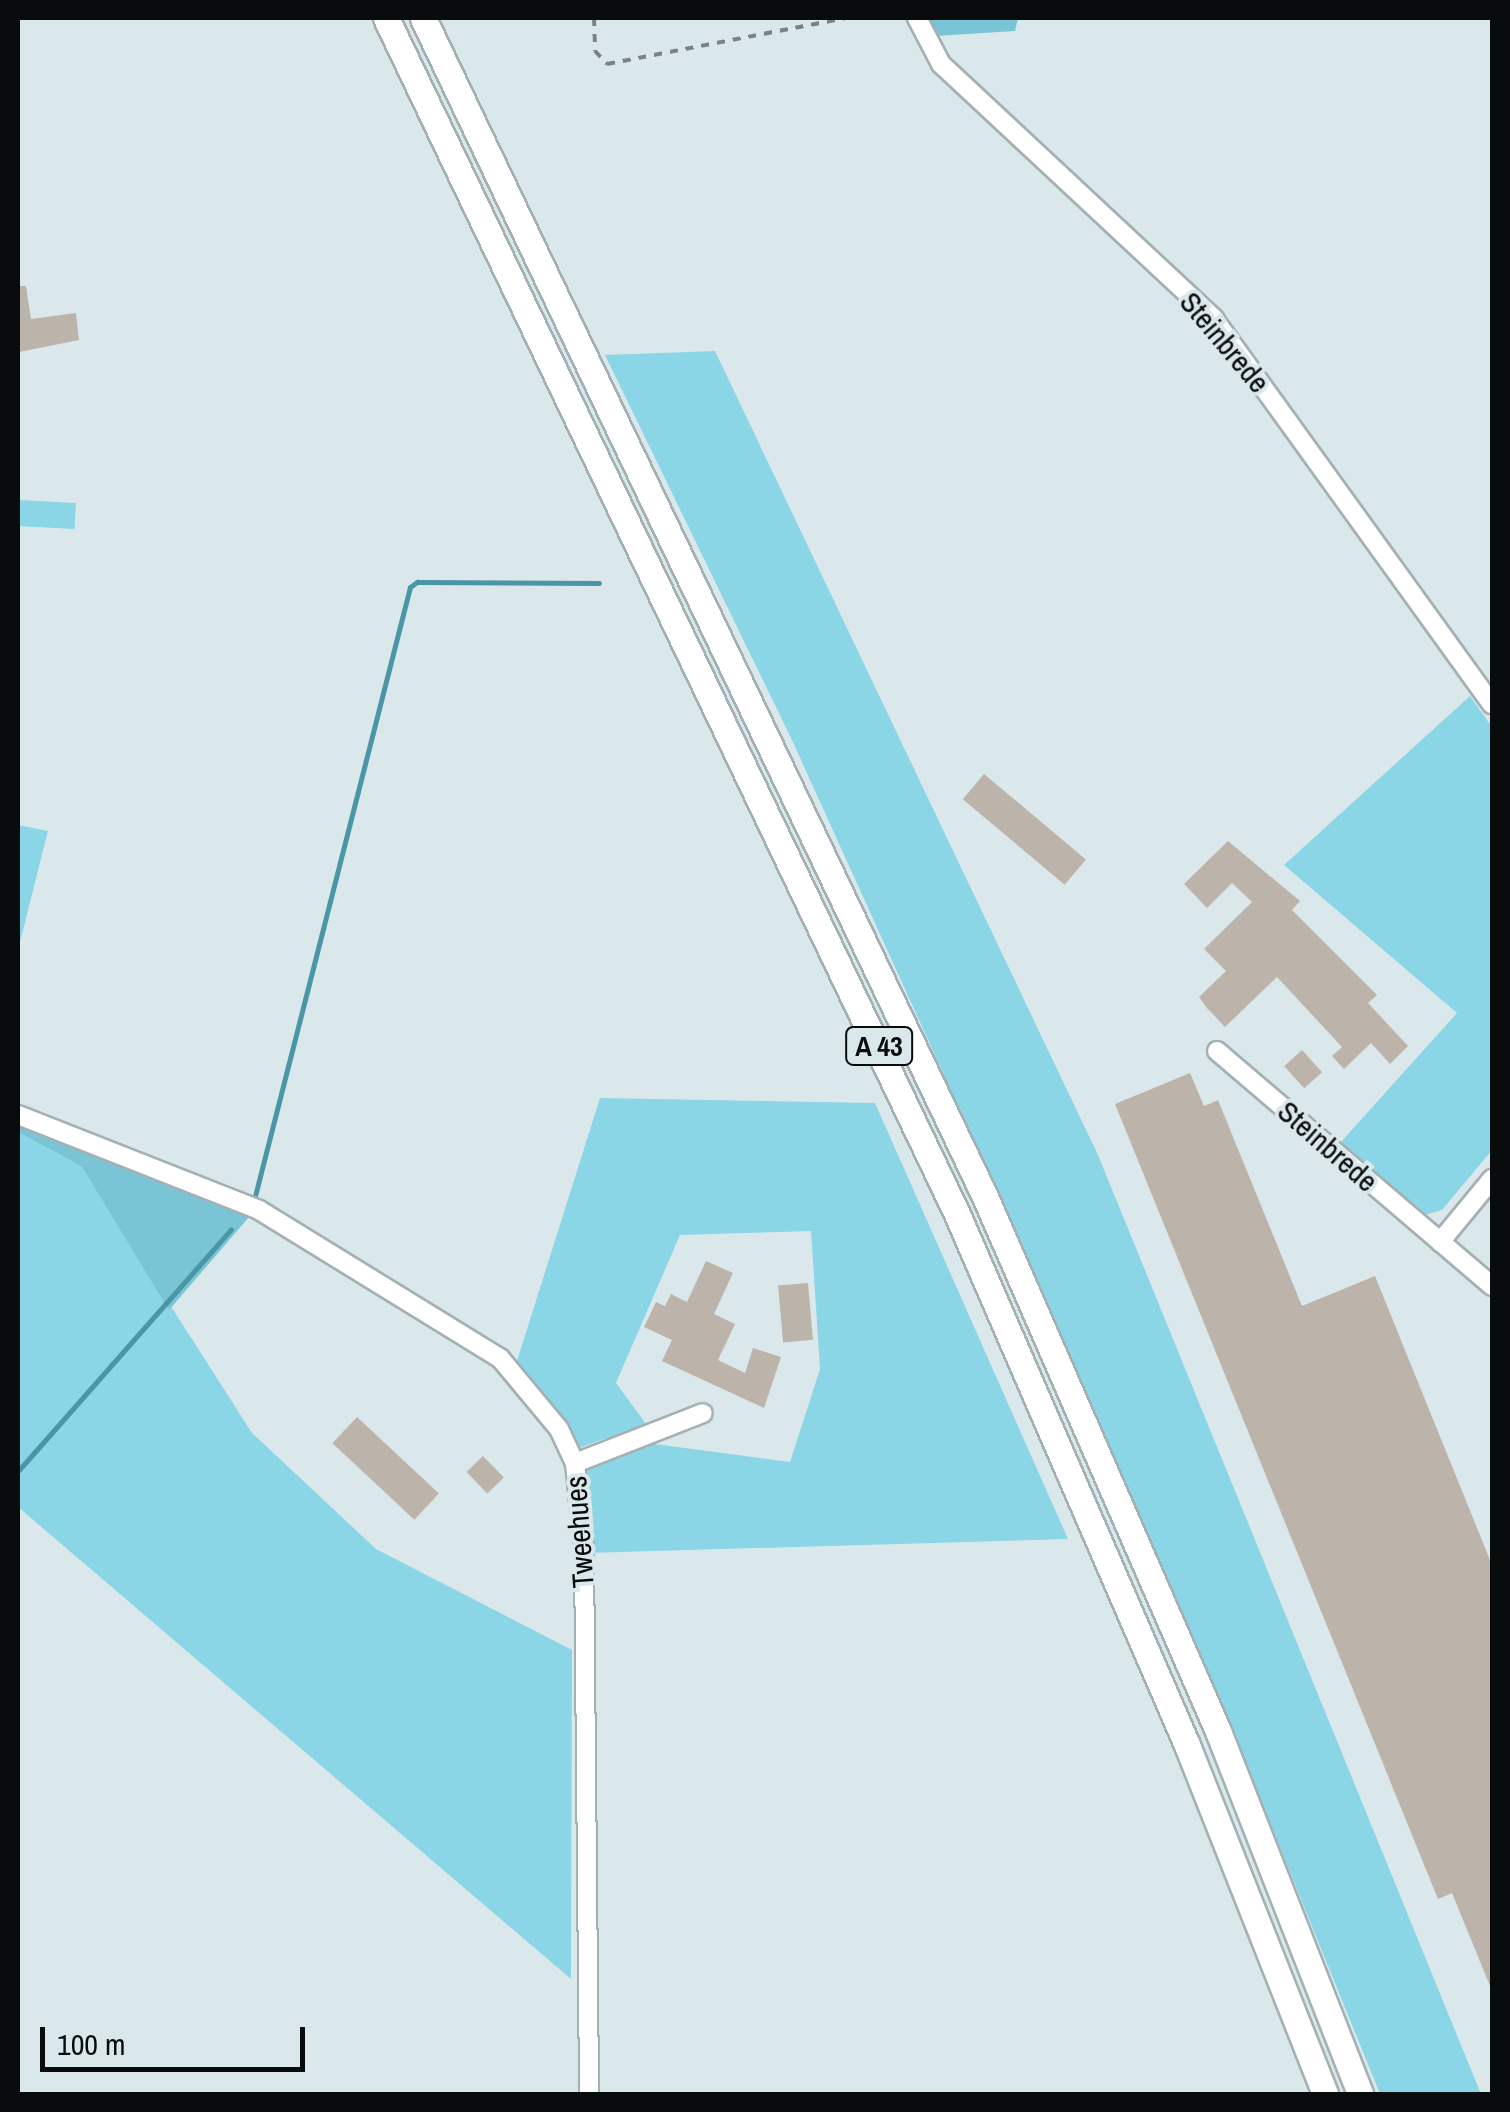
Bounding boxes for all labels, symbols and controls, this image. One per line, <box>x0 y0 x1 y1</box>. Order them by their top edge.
street label: Steinbrede <box>1173 284 1277 400</box>
road number: A 43 <box>844 1023 914 1069</box>
street label: Steinbrede <box>1271 1093 1385 1199</box>
street label: Tweehues <box>557 1475 601 1589</box>
scale bar <box>45 2007 310 2069</box>
text: 100 m <box>57 2024 125 2064</box>

